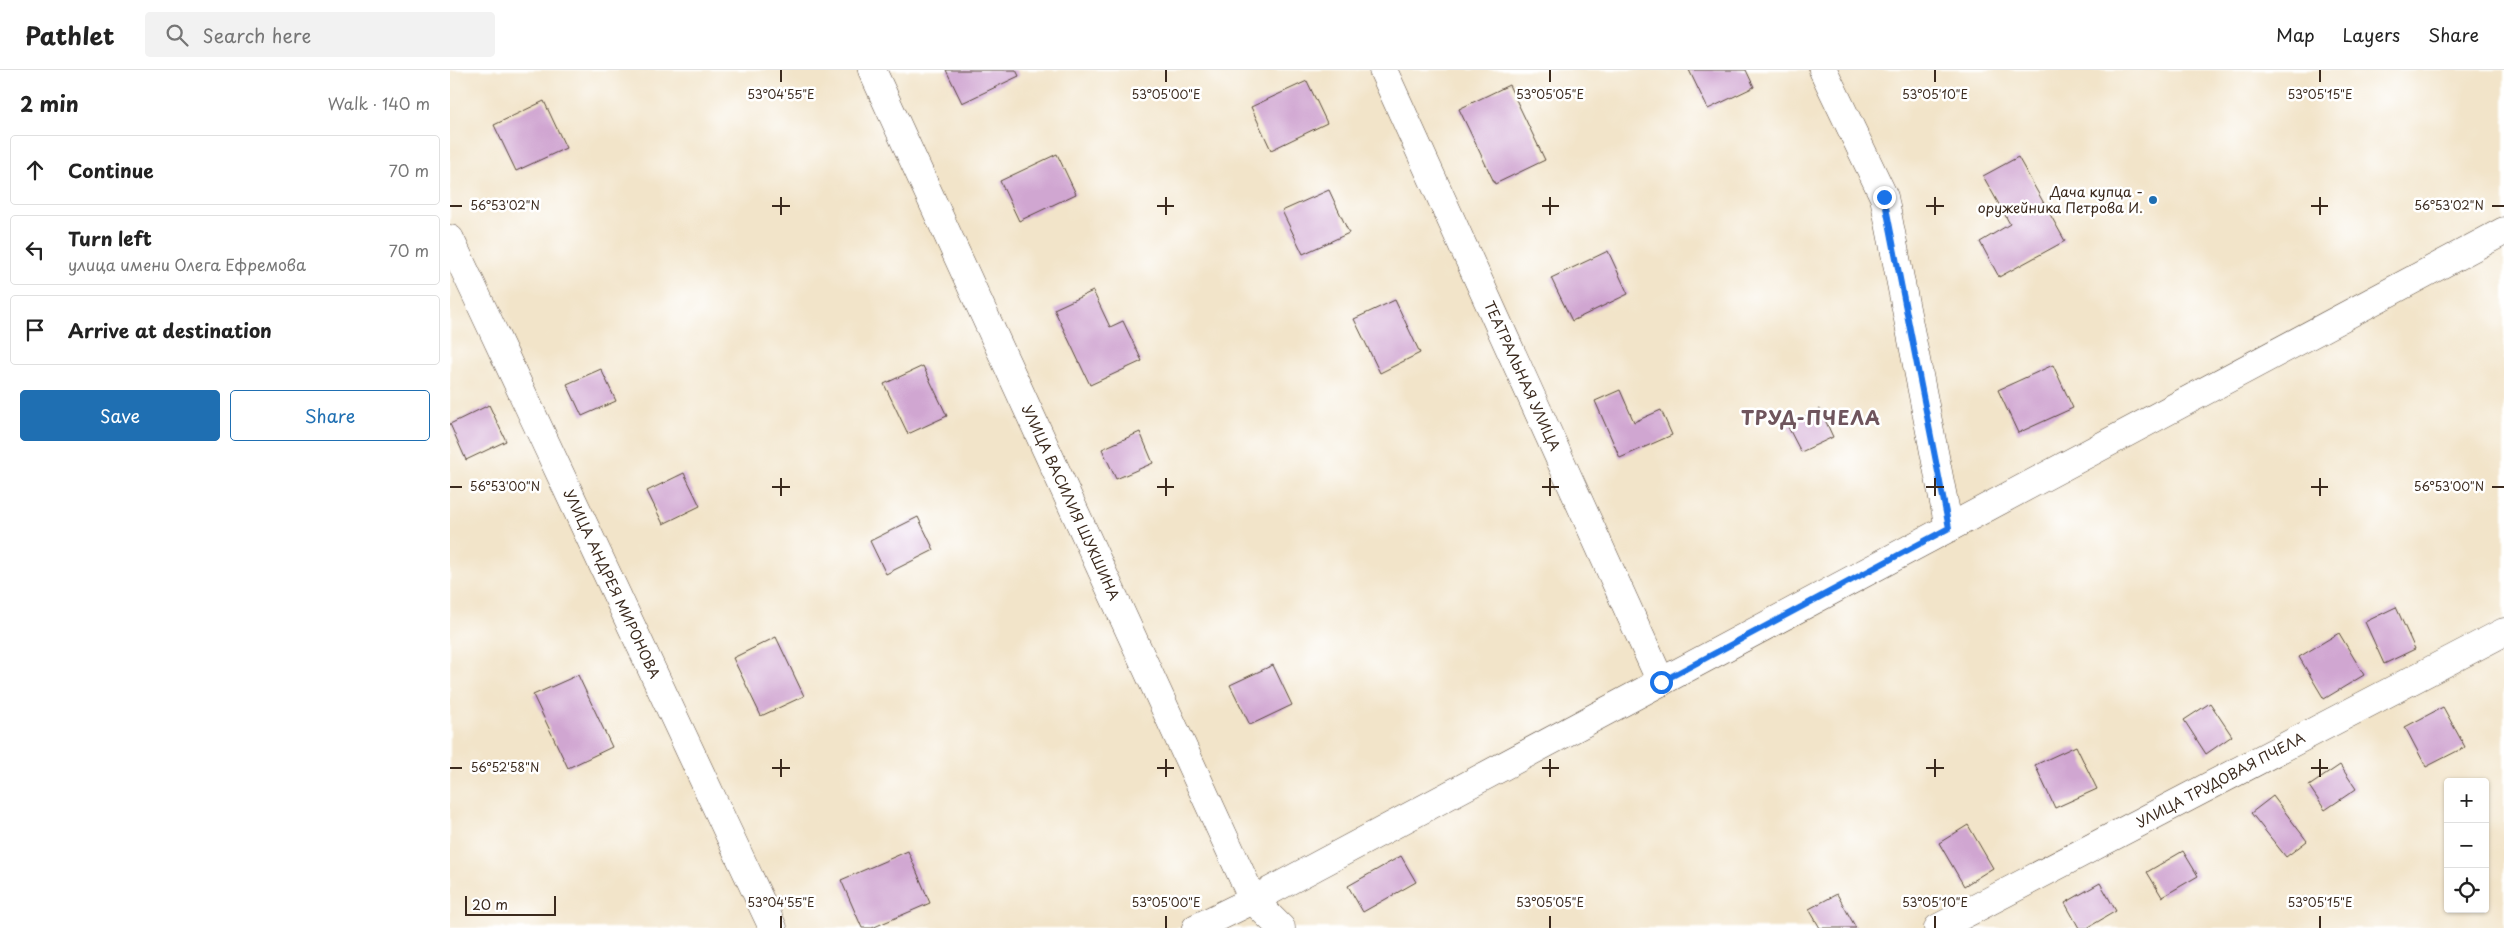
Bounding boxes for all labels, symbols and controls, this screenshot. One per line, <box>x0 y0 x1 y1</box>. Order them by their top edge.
search box <box>145 12 495 57</box>
text: Pathlet <box>25 17 115 53</box>
icon: search <box>163 21 191 49</box>
text: Search here <box>203 21 311 49</box>
text: Map <box>2276 21 2315 48</box>
text: Layers <box>2343 21 2400 48</box>
text: Share <box>2428 21 2479 48</box>
text: 53°04'55"E <box>747 85 815 103</box>
text: 53°05'00"E <box>1131 85 1201 103</box>
text: 53°05'05"E <box>1516 85 1584 103</box>
text: 53°05'10"E <box>1902 85 1968 103</box>
text: 53°05'15"E <box>2287 85 2353 103</box>
text: 2 min <box>20 87 79 119</box>
text: Walk · 140 m <box>328 91 430 115</box>
icon: ahead <box>21 156 49 184</box>
text: Continue <box>68 156 154 184</box>
text: 70 m <box>389 158 429 182</box>
place label: Дача купца - оружейника Петрова И. <box>1978 181 2143 218</box>
route end <box>1873 186 1896 209</box>
marker: Дача купца - оружейника Петрова И. <box>2147 194 2159 206</box>
text: 56°53'02"N <box>470 196 540 214</box>
text: 56°53'02"N <box>2414 196 2484 214</box>
text: Turn left <box>68 224 152 252</box>
icon: left <box>21 236 49 264</box>
text: 70 m <box>389 238 429 262</box>
text: улица имени Олега Ефремова <box>68 252 306 276</box>
street label: ТЕАТРАЛЬНАЯ УЛИЦА <box>1479 297 1566 454</box>
icon: arrive <box>21 316 49 344</box>
text: Arrive at destination <box>68 316 272 344</box>
button: Save <box>20 390 220 441</box>
button: Share <box>230 390 430 441</box>
street label: УЛИЦА ВАСИЛИЯ ШУКШИНА <box>1017 401 1125 604</box>
district label: ТРУД-ПЧЕЛА <box>1741 403 1881 431</box>
text: 56°53'00"N <box>470 477 540 495</box>
text: 56°53'00"N <box>2414 477 2484 495</box>
street label: УЛИЦА АНДРЕЯ МИРОНОВА <box>559 486 666 682</box>
route start <box>1650 671 1673 694</box>
street label: УЛИЦА ТРУДОВАЯ ПЧЕЛА <box>2132 727 2309 833</box>
text: 56°52'58"N <box>471 758 539 776</box>
map controls <box>2444 778 2489 913</box>
button: + <box>2444 778 2489 823</box>
button: − <box>2444 823 2489 868</box>
button: locate <box>2444 868 2489 913</box>
scale bar <box>465 893 556 916</box>
text: 53°04'55"E <box>747 893 815 911</box>
text: 53°05'00"E <box>1131 893 1201 911</box>
text: 53°05'05"E <box>1516 893 1584 911</box>
text: 53°05'10"E <box>1902 893 1968 911</box>
text: 53°05'15"E <box>2287 893 2353 911</box>
text: 20 m <box>472 894 508 915</box>

